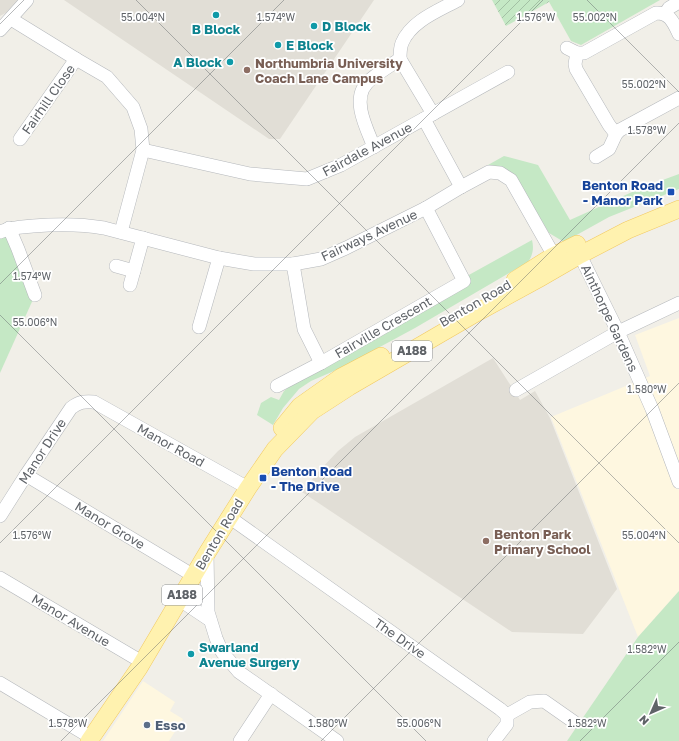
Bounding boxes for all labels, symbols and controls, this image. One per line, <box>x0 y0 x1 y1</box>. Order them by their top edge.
marker: B Block <box>211 10 221 20</box>
text: 55.004°N <box>121 11 165 23</box>
text: 1.574°W <box>257 11 295 23</box>
text: 1.576°W <box>517 11 556 23</box>
text: 55.002°N <box>573 11 617 23</box>
place label: D Block <box>322 18 371 34</box>
place label: B Block <box>192 21 241 37</box>
marker: D Block <box>309 21 319 31</box>
place label: E Block <box>286 37 334 53</box>
marker: E Block <box>273 40 283 50</box>
place label: A Block <box>173 54 222 70</box>
place label: Northumbria University Coach Lane Campus <box>255 55 403 86</box>
marker: A Block <box>225 57 235 67</box>
street label: Fairhill Close <box>18 61 78 137</box>
marker: Northumbria University Coach Lane Campus <box>242 65 252 75</box>
text: 55.002°N <box>622 78 666 90</box>
street label: Fairdale Avenue <box>319 119 415 179</box>
text: 1.578°W <box>628 124 667 136</box>
place label: Benton Road - Manor Park <box>582 177 663 208</box>
marker: Benton Road - Manor Park <box>666 187 676 197</box>
street label: Fairways Avenue <box>318 206 420 264</box>
street label: Ainthorpe Gardens <box>578 262 642 374</box>
text: 1.574°W <box>13 270 51 282</box>
street label: Benton Road <box>436 276 514 330</box>
street label: Fairville Crescent <box>332 293 434 361</box>
text: 55.006°N <box>13 316 57 328</box>
road number: A188 <box>392 341 432 361</box>
text: 1.580°W <box>627 383 667 395</box>
street label: Manor Drive <box>15 415 69 487</box>
street label: Manor Road <box>135 420 207 470</box>
place label: Benton Road - The Drive <box>271 463 352 494</box>
marker: Benton Road - The Drive <box>258 473 268 483</box>
street label: Benton Road <box>191 495 247 573</box>
street label: Manor Grove <box>72 498 148 552</box>
place label: Benton Park Primary School <box>494 526 591 557</box>
text: 1.576°W <box>13 529 52 541</box>
text: 55.004°N <box>622 529 666 541</box>
marker: Benton Park Primary School <box>481 536 491 546</box>
road number: A188 <box>162 585 202 605</box>
street label: Manor Avenue <box>29 590 113 650</box>
street label: The Drive <box>371 615 429 661</box>
place label: Swarland Avenue Surgery <box>199 639 300 670</box>
text: 1.582°W <box>627 643 667 655</box>
marker: Swarland Avenue Surgery <box>186 649 196 659</box>
north arrow <box>631 693 671 733</box>
text: N <box>636 713 651 728</box>
text: 1.578°W <box>49 717 88 729</box>
place label: Esso <box>155 717 186 733</box>
text: 1.580°W <box>308 717 348 729</box>
text: 55.006°N <box>397 717 441 729</box>
text: 1.582°W <box>567 717 607 729</box>
marker: Esso <box>142 720 152 730</box>

